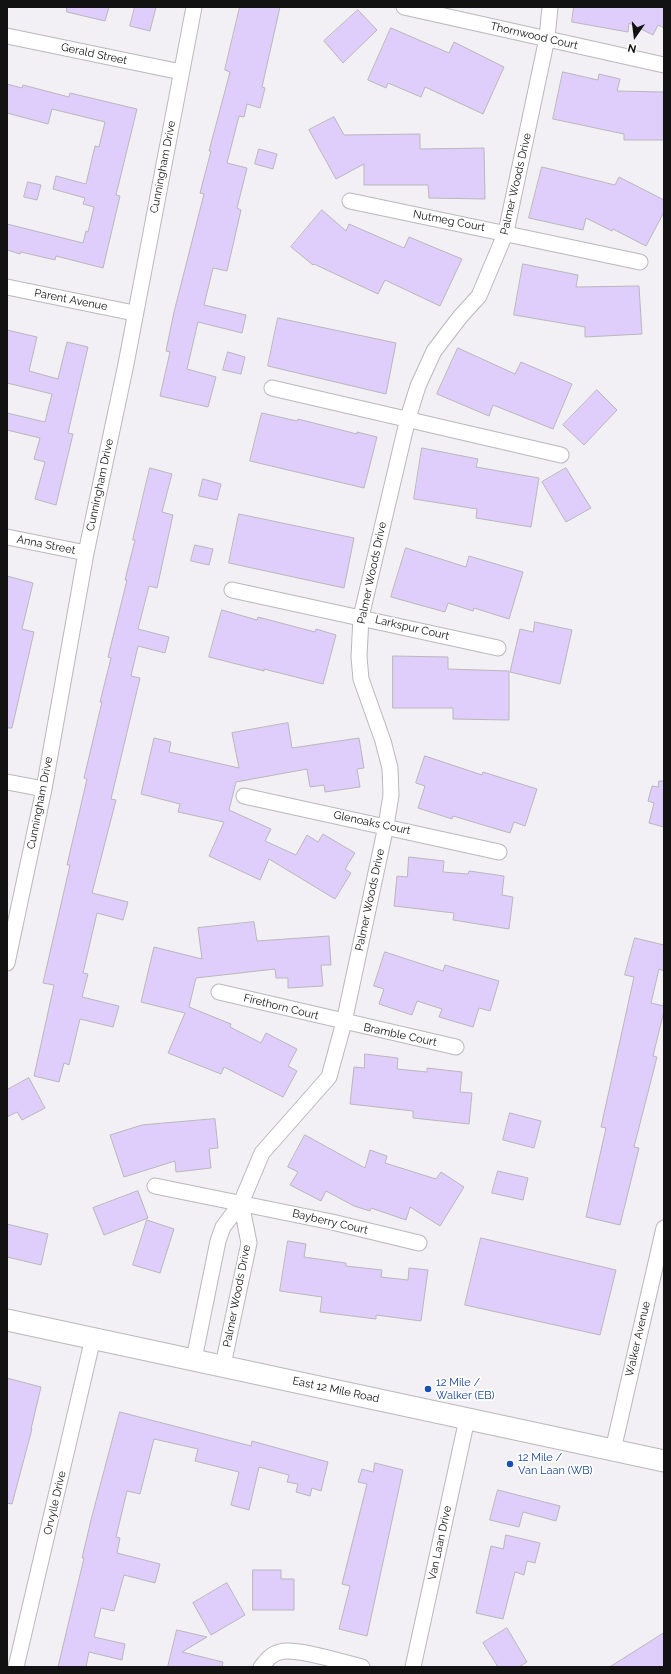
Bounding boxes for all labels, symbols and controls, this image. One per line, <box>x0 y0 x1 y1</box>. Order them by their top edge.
north arrow <box>615 16 655 56</box>
street label: Thornwood Court <box>489 20 579 52</box>
street label: Gerald Street <box>60 41 128 67</box>
text: N <box>626 41 638 55</box>
street label: Cunningham Drive <box>148 120 178 214</box>
street label: Palmer Woods Drive <box>498 132 534 236</box>
street label: Nutmeg Court <box>412 208 486 234</box>
street label: Parent Avenue <box>33 286 109 314</box>
street label: Cunningham Drive <box>84 438 116 532</box>
street label: Palmer Woods Drive <box>355 521 389 625</box>
street label: Anna Street <box>16 533 76 557</box>
street label: Larkspur Court <box>374 613 450 643</box>
street label: Cunningham Drive <box>25 756 55 850</box>
street label: Glenoaks Court <box>332 808 412 838</box>
street label: Palmer Woods Drive <box>353 848 387 952</box>
street label: Firethorn Court <box>242 991 320 1023</box>
street label: Bramble Court <box>362 1021 438 1049</box>
street label: Bayberry Court <box>291 1207 369 1237</box>
street label: Palmer Woods Drive <box>221 1244 253 1348</box>
street label: Walker Avenue <box>623 1300 653 1378</box>
street label: East 12 Mile Road <box>291 1374 381 1406</box>
place label: 12 Mile / Walker (EB) <box>436 1376 494 1402</box>
marker: 12 Mile / Walker (EB) <box>423 1384 433 1394</box>
place label: 12 Mile / Van Laan (WB) <box>518 1451 592 1477</box>
marker: 12 Mile / Van Laan (WB) <box>505 1459 515 1469</box>
street label: Orvylle Drive <box>41 1470 69 1536</box>
street label: Van Laan Drive <box>426 1504 454 1582</box>

